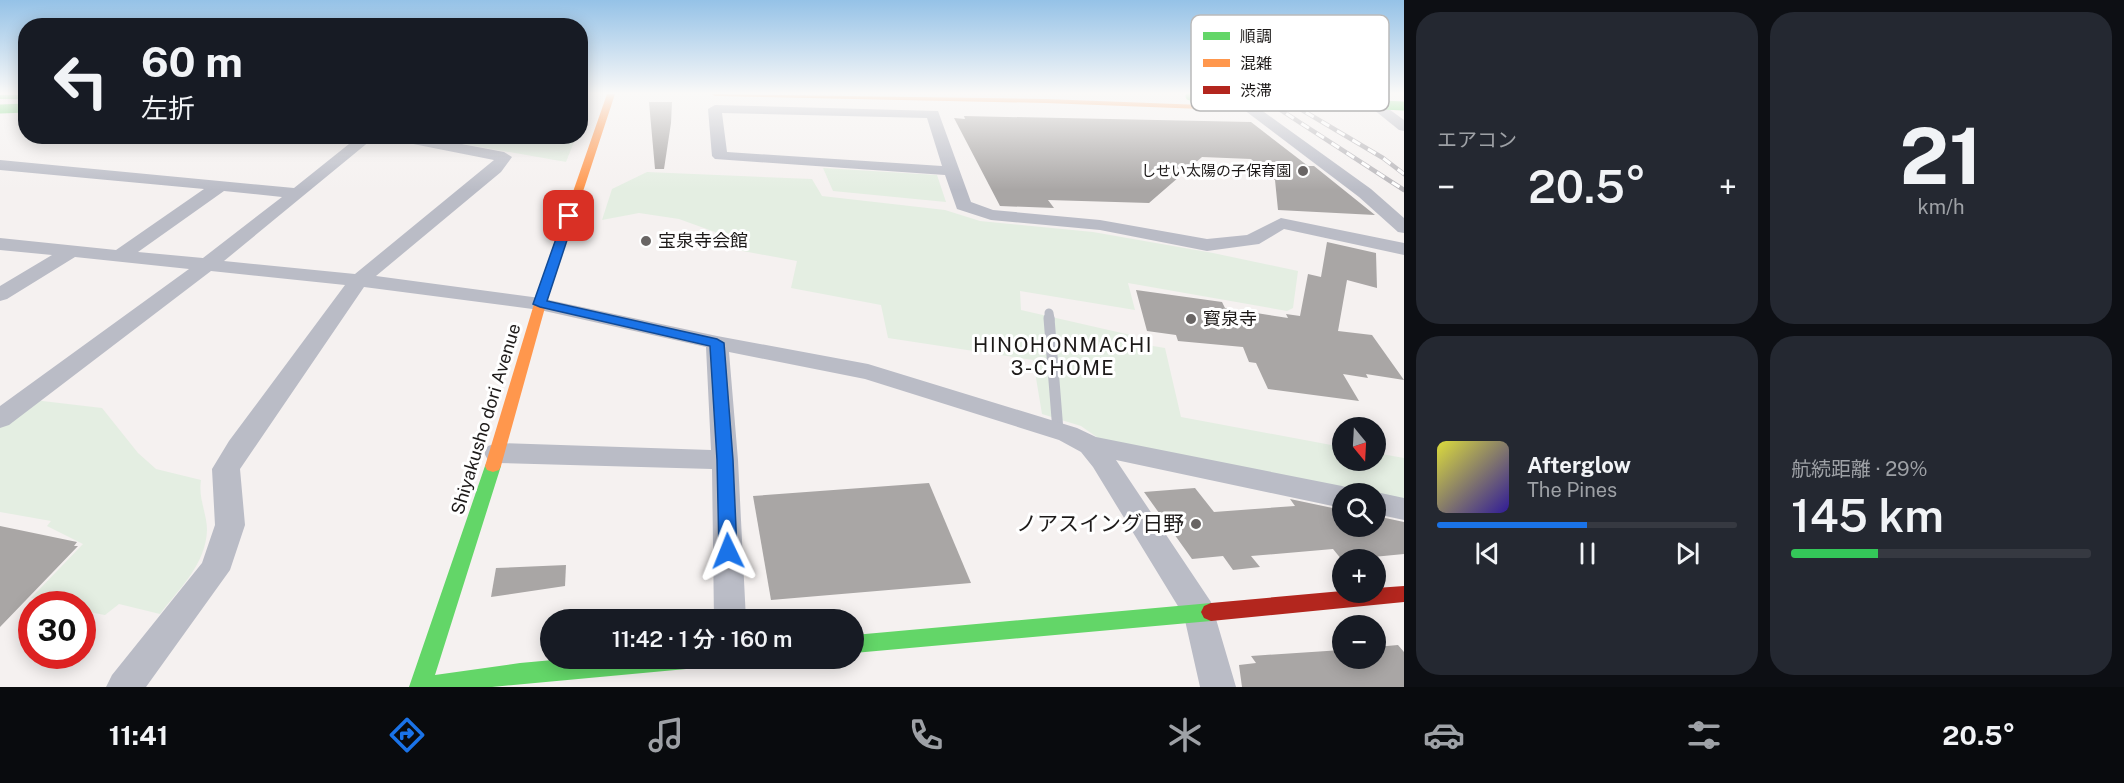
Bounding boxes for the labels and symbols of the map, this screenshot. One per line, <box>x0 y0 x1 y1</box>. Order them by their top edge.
legend <box>1191 15 1389 111</box>
text: 順調 <box>1240 27 1272 46</box>
text: 混雑 <box>1240 54 1272 73</box>
text: 渋滞 <box>1240 81 1272 100</box>
place label: しせい太陽の子保育園 <box>1141 162 1291 179</box>
marker: しせい太陽の子保育園 <box>1296 164 1310 178</box>
pin <box>543 190 594 241</box>
place label: 宝泉寺会館 <box>658 230 748 251</box>
marker: 宝泉寺会館 <box>639 234 653 248</box>
place label: 寳泉寺 <box>1203 308 1257 329</box>
marker: 寳泉寺 <box>1184 312 1198 326</box>
street label: Shiyakusho dori Avenue <box>446 321 525 517</box>
district label: HINOHONMACHI 3-CHOME <box>973 333 1153 380</box>
north arrow <box>1332 417 1386 471</box>
place label: ノアスイング日野 <box>1016 511 1184 536</box>
marker: ノアスイング日野 <box>1189 517 1203 531</box>
position arrow <box>696 519 760 583</box>
speed limit sign: 30 <box>18 591 96 669</box>

